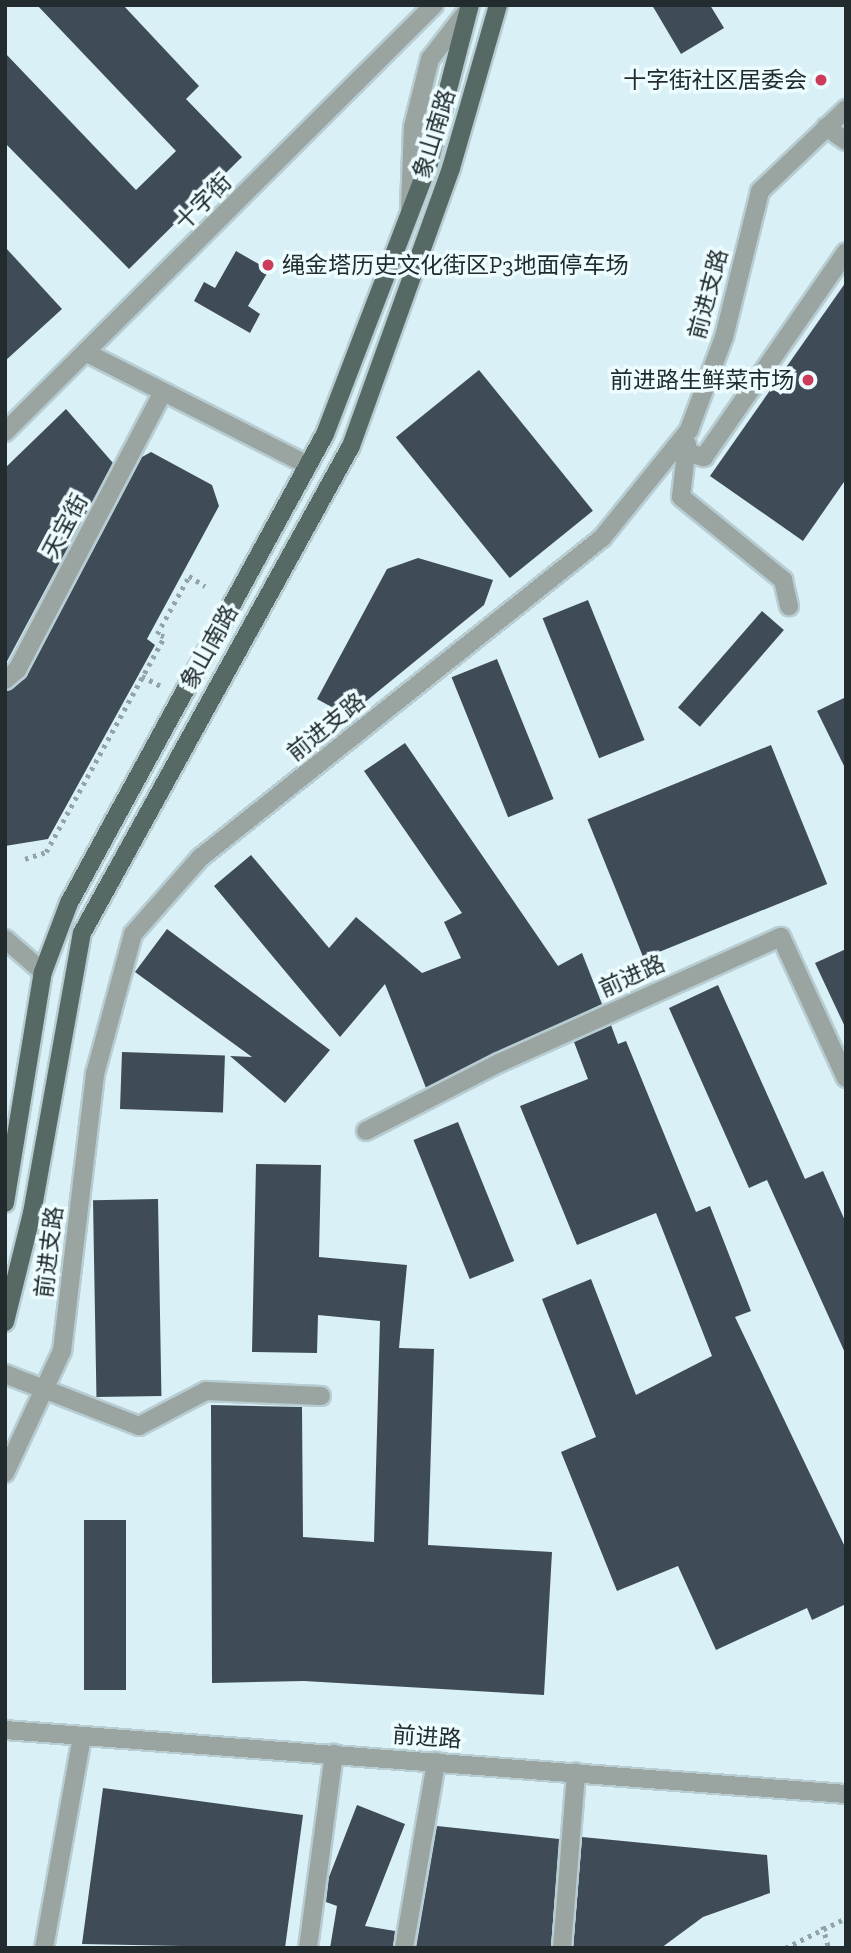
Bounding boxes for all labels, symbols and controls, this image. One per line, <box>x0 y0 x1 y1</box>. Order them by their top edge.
place label: 十字街社区居委会 <box>623 66 807 94</box>
marker: 十字街社区居委会 <box>813 72 829 88</box>
street label: 象山南路 <box>407 86 461 182</box>
street label: 十字街 <box>169 168 237 236</box>
street label: 前进支路 <box>683 246 733 342</box>
place label: 绳金塔历史文化街区P3地面停车场 <box>282 251 628 279</box>
marker: 绳金塔历史文化街区P3地面停车场 <box>260 257 276 273</box>
place label: 前进路生鲜菜市场 <box>610 366 794 394</box>
marker: 前进路生鲜菜市场 <box>800 372 816 388</box>
street label: 天宝街 <box>37 489 93 563</box>
street label: 象山南路 <box>175 600 243 694</box>
street label: 前进支路 <box>282 687 370 767</box>
street label: 前进路 <box>595 949 669 1003</box>
street label: 前进支路 <box>30 1205 68 1299</box>
street label: 前进路 <box>392 1721 462 1753</box>

